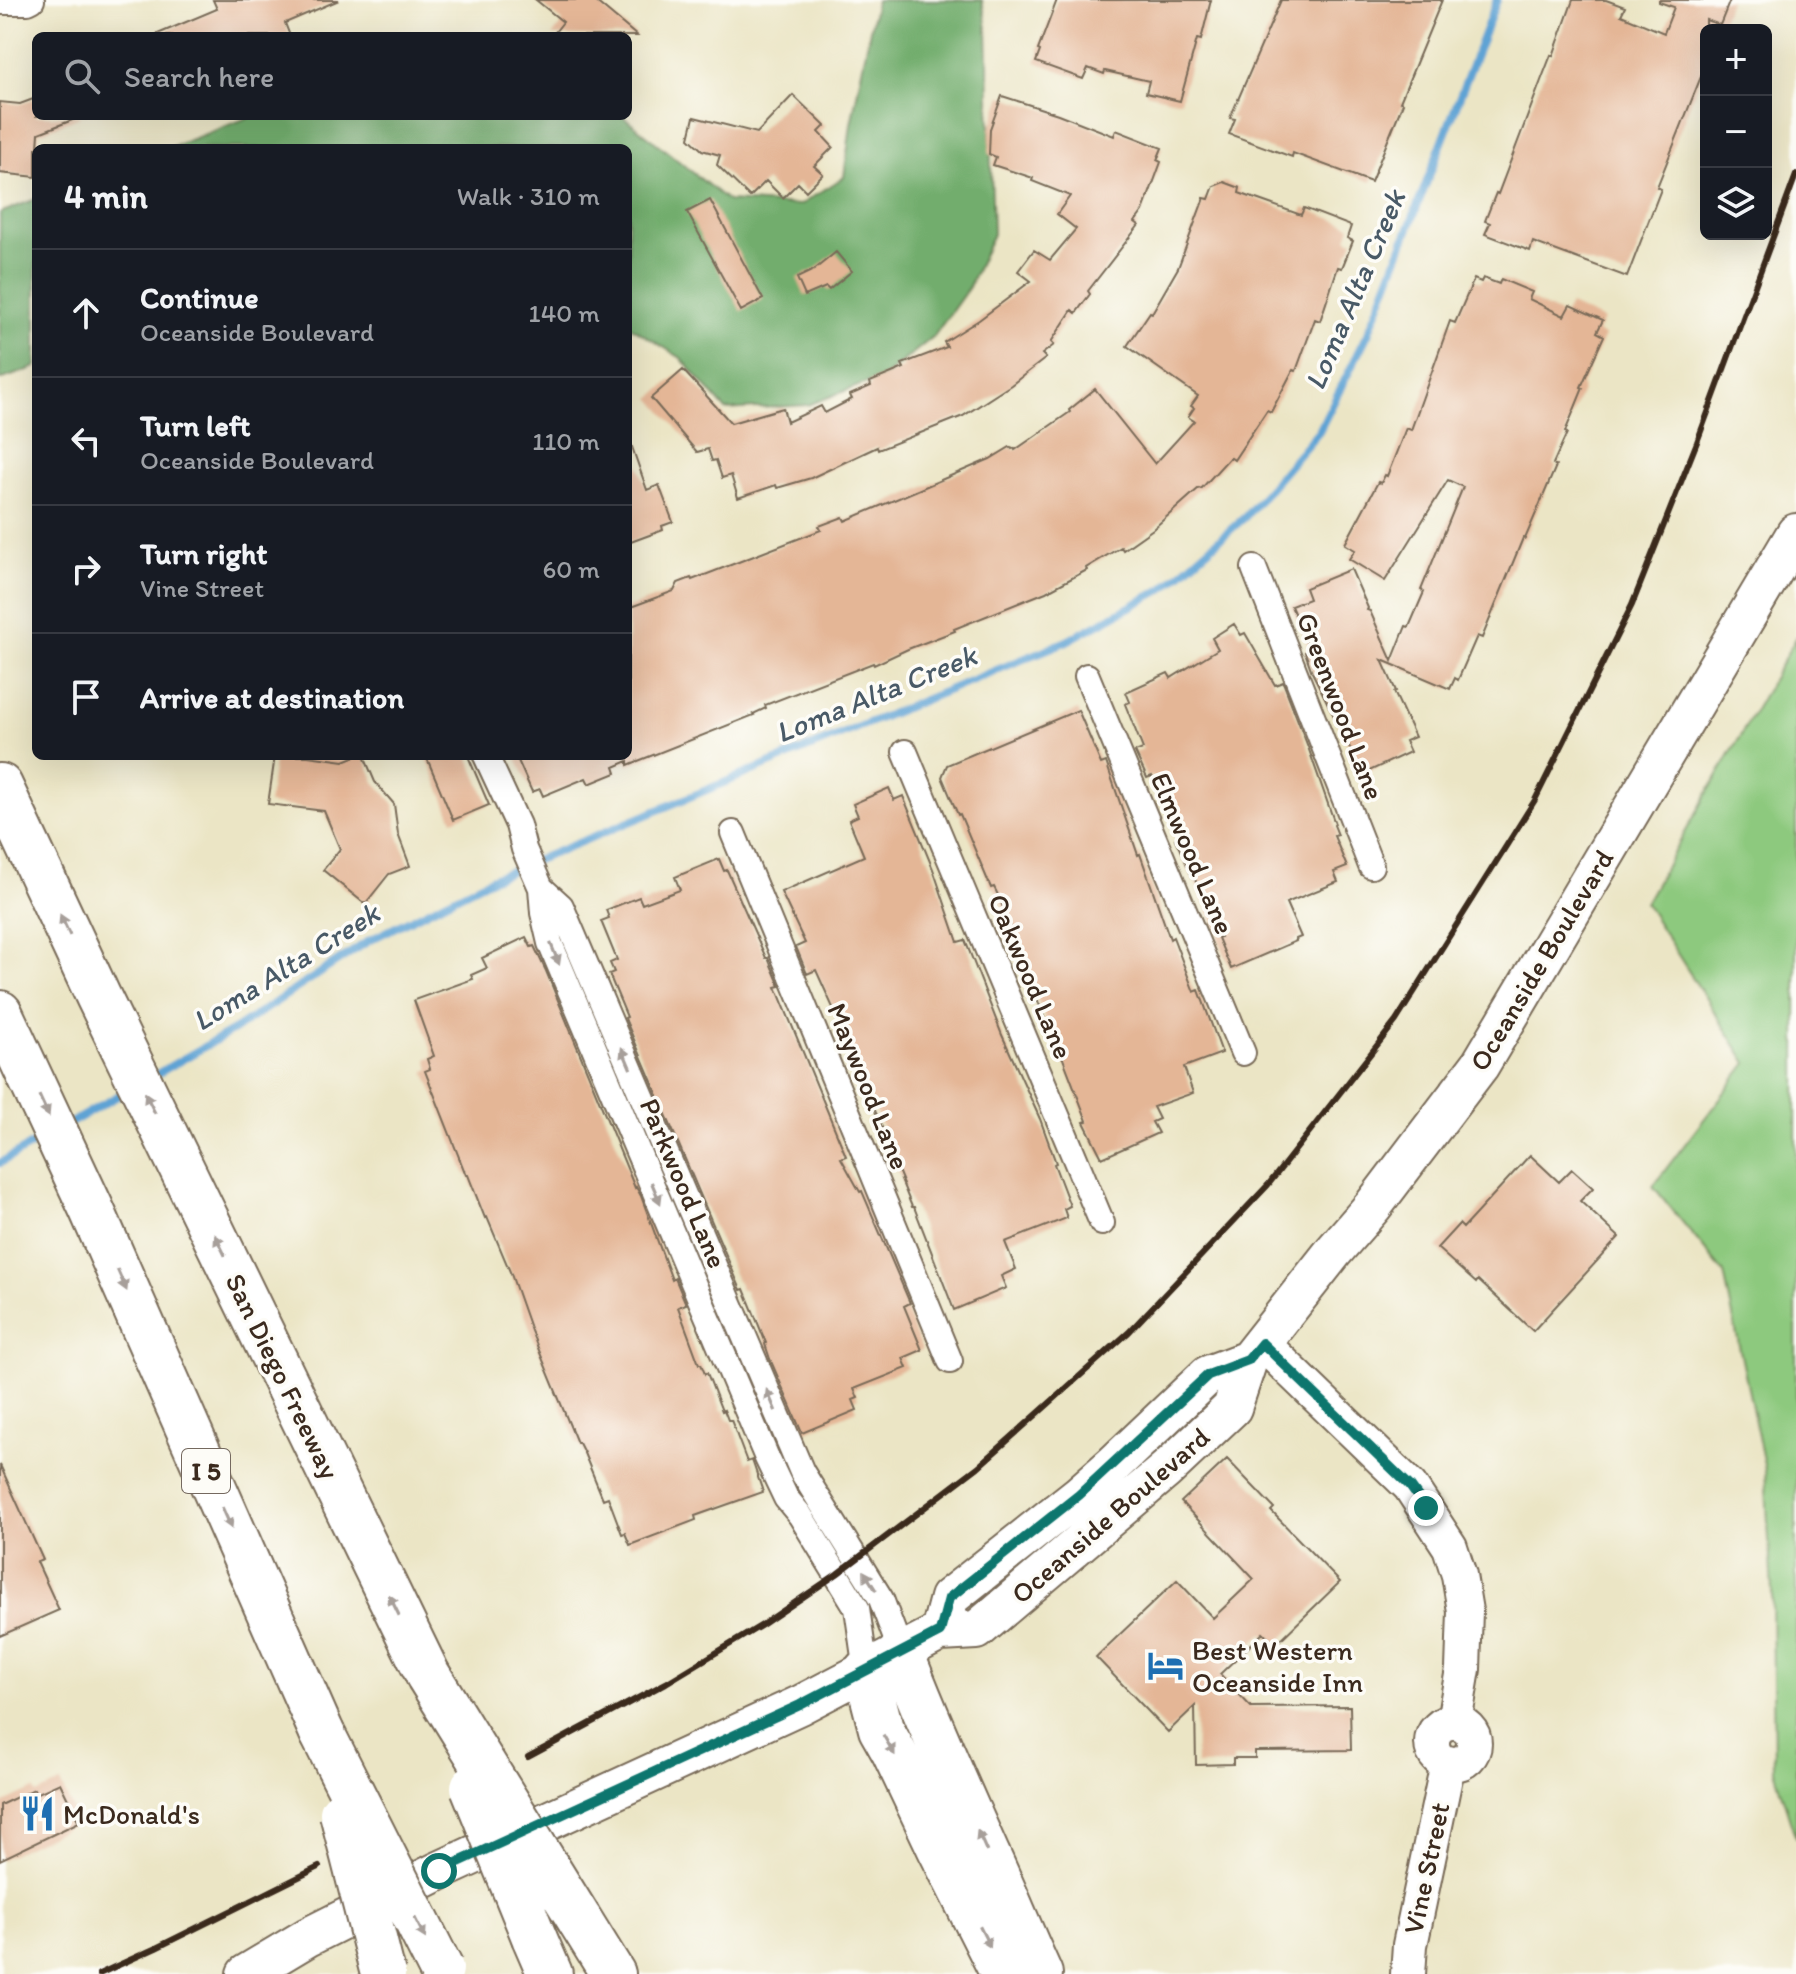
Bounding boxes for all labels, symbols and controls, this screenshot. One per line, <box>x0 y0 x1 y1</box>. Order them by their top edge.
map controls <box>1700 24 1772 240</box>
button: + <box>1700 24 1772 96</box>
search box <box>32 32 632 120</box>
icon: search <box>60 54 104 98</box>
text: Search here <box>124 58 274 95</box>
button: − <box>1700 96 1772 168</box>
button: layers <box>1700 168 1772 240</box>
text: 4 min <box>64 176 148 217</box>
text: Walk · 310 m <box>457 180 600 212</box>
water label: Loma Alta Creek <box>1296 183 1414 395</box>
text: Continue <box>140 279 259 316</box>
icon: ahead <box>64 291 108 335</box>
text: 140 m <box>529 297 600 329</box>
text: Oceanside Boulevard <box>140 316 374 348</box>
text: Turn left <box>140 407 251 444</box>
icon: left <box>64 419 108 463</box>
text: 110 m <box>532 425 600 457</box>
text: Oceanside Boulevard <box>140 444 374 476</box>
text: Turn right <box>140 535 268 572</box>
icon: right <box>64 547 108 591</box>
text: 60 m <box>543 553 600 585</box>
text: Vine Street <box>140 572 264 604</box>
street label: Greenwood Lane <box>1290 608 1392 804</box>
water label: Loma Alta Creek <box>770 636 983 751</box>
icon: arrive <box>64 675 108 719</box>
text: Arrive at destination <box>140 679 404 716</box>
street label: Elmwood Lane <box>1144 767 1242 939</box>
street label: Oceanside Boulevard <box>1462 843 1620 1077</box>
street label: Oakwood Lane <box>981 888 1081 1064</box>
water label: Loma Alta Creek <box>185 893 387 1039</box>
one-way arrow <box>58 914 72 937</box>
one-way arrow <box>549 942 562 966</box>
street label: Maywood Lane <box>820 998 918 1174</box>
one-way arrow <box>619 1046 632 1070</box>
one-way arrow <box>144 1091 157 1114</box>
street label: Parkwood Lane <box>633 1093 735 1273</box>
one-way arrow <box>37 1094 50 1118</box>
one-way arrow <box>649 1181 662 1205</box>
one-way arrow <box>213 1234 226 1257</box>
one-way arrow <box>116 1268 129 1292</box>
street label: San Diego Freeway <box>219 1268 347 1484</box>
one-way arrow <box>765 1388 778 1412</box>
street label: Oceanside Boulevard <box>1004 1419 1216 1610</box>
road number: I 5 <box>182 1449 230 1493</box>
route end <box>1408 1490 1444 1526</box>
one-way arrow <box>220 1506 234 1530</box>
one-way arrow <box>863 1570 877 1592</box>
one-way arrow <box>387 1593 401 1617</box>
place label: Best Western Oceanside Inn <box>1192 1633 1363 1699</box>
hotel icon: Best Western Oceanside Inn <box>1147 1647 1185 1685</box>
one-way arrow <box>882 1734 896 1756</box>
restaurant icon: McDonald's <box>18 1795 56 1833</box>
place label: McDonald's <box>63 1797 200 1831</box>
street label: Vine Street <box>1395 1799 1457 1937</box>
one-way arrow <box>975 1830 988 1853</box>
route start <box>421 1853 457 1889</box>
one-way arrow <box>414 1916 427 1939</box>
one-way arrow <box>978 1926 991 1949</box>

